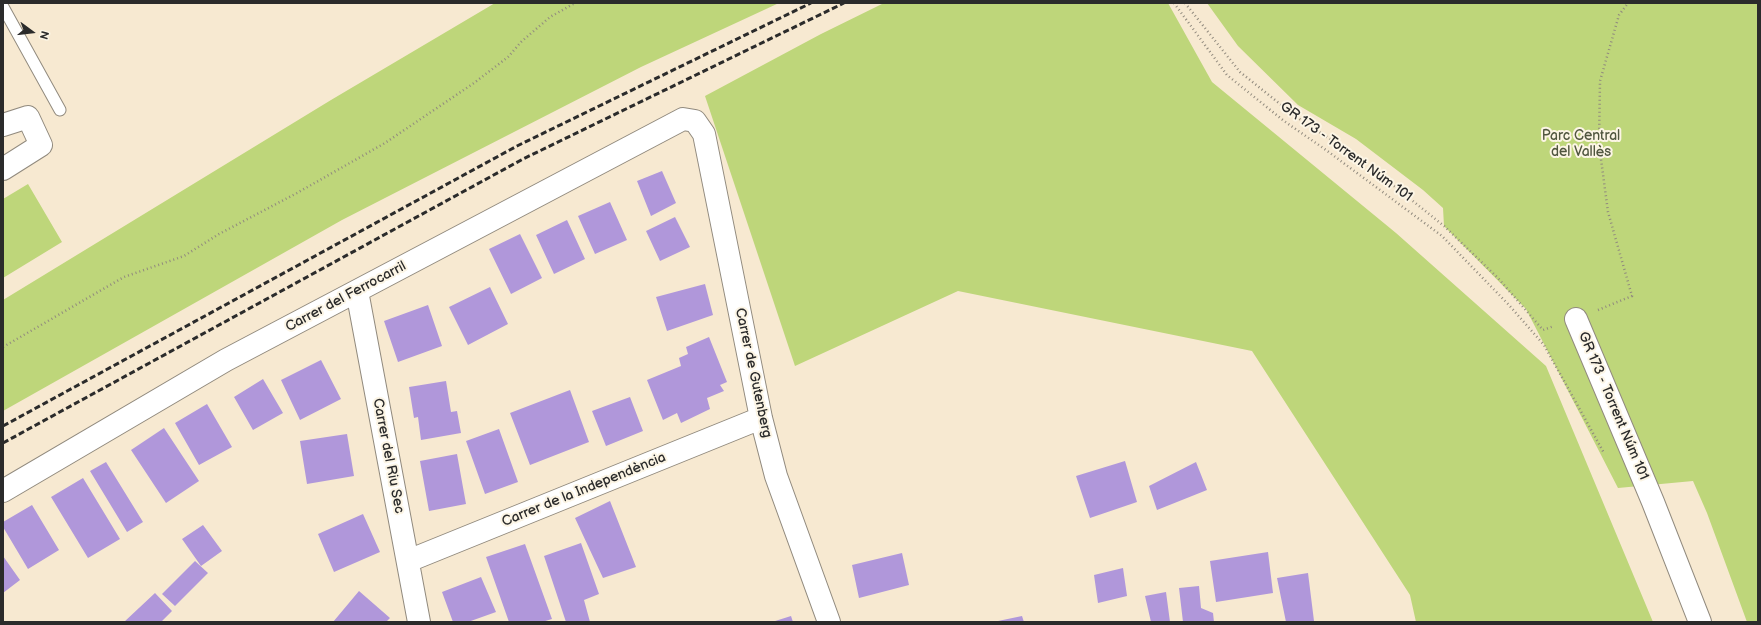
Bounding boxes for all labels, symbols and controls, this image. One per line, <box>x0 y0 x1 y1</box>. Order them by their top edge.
north arrow <box>12 12 52 52</box>
text: N <box>37 30 51 41</box>
street label: GR 173 - Torrent Núm 101 <box>1277 98 1415 206</box>
park label: Parc Central del Vallès <box>1542 128 1620 160</box>
street label: Carrer del Ferrocarril <box>283 258 409 336</box>
street label: Carrer de Gutenberg <box>731 306 775 440</box>
street label: GR 173 - Torrent Núm 101 <box>1574 329 1652 483</box>
street label: Carrer del Riu Sec <box>369 397 407 515</box>
street label: Carrer de la Independència <box>499 449 669 531</box>

